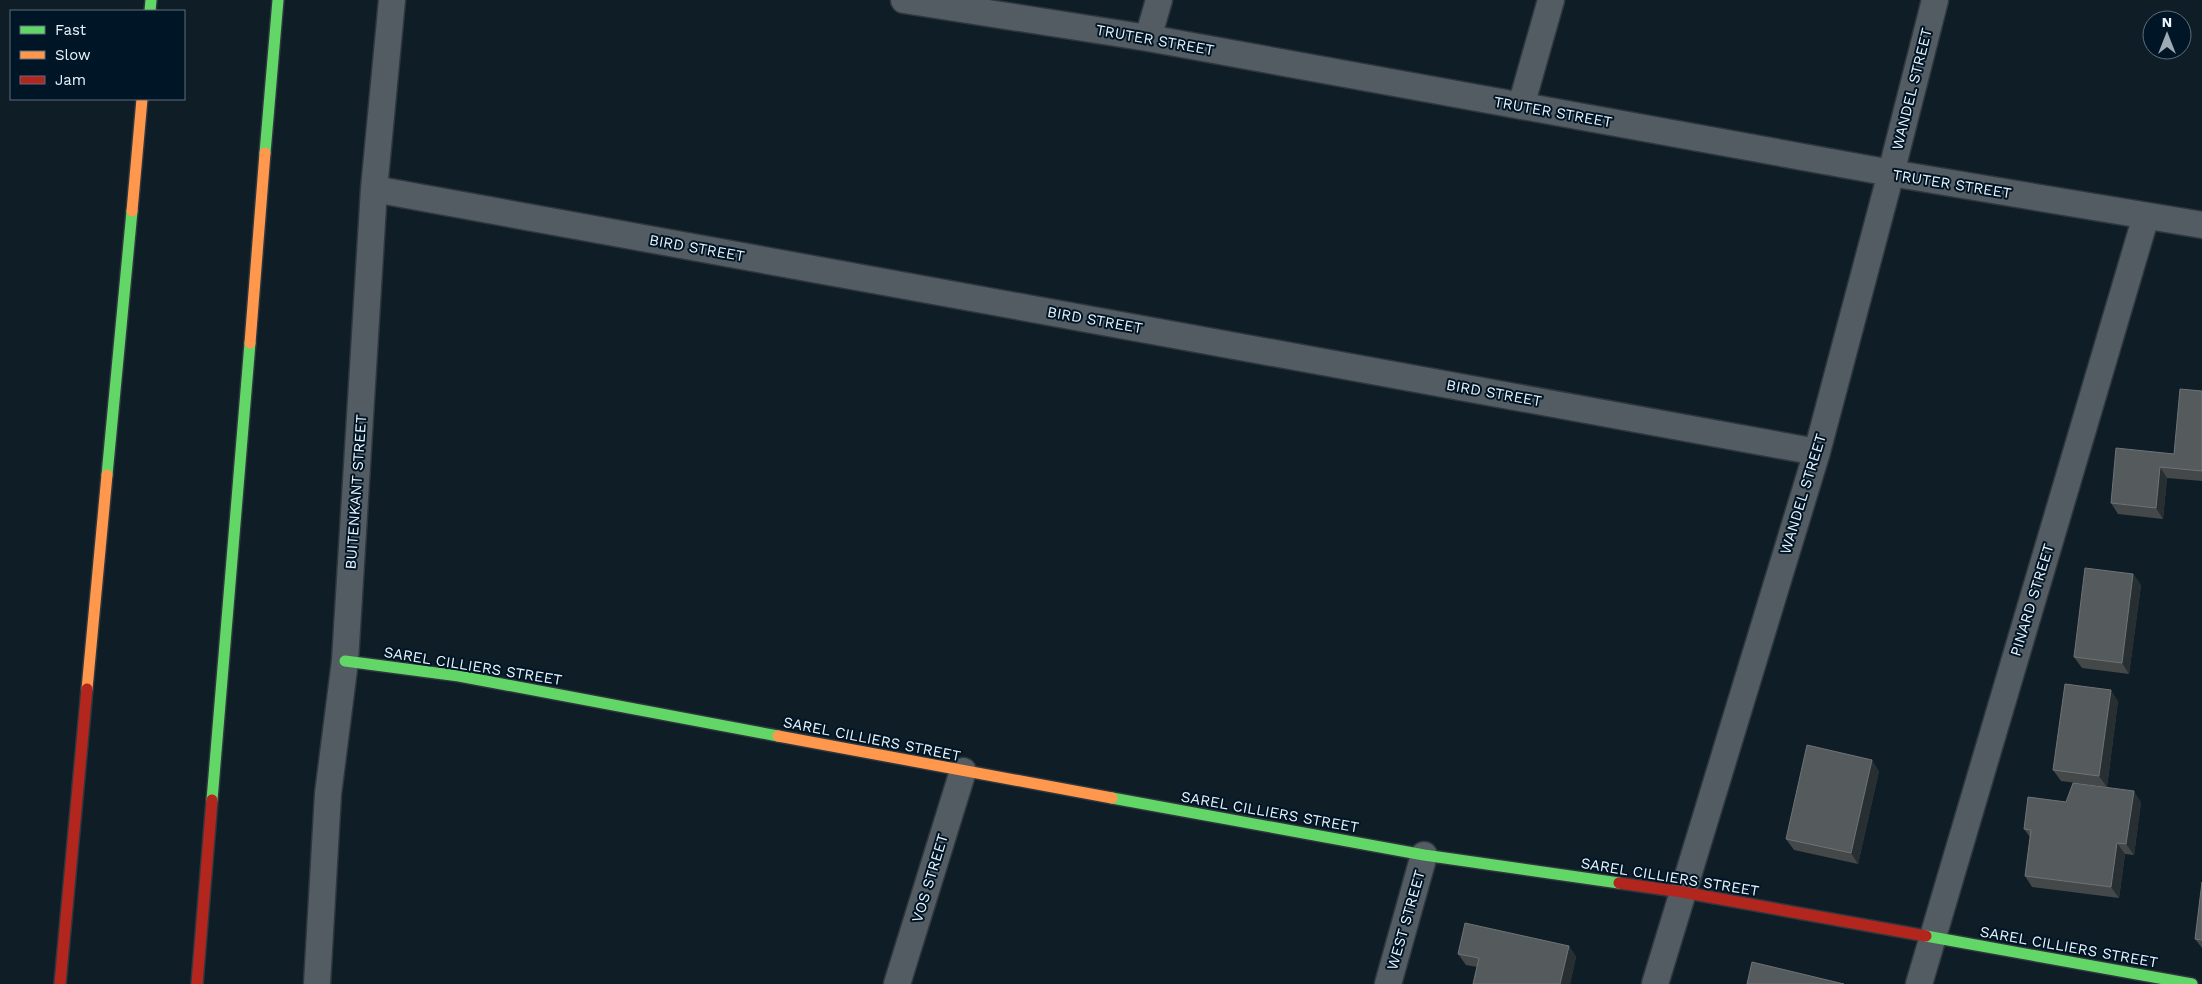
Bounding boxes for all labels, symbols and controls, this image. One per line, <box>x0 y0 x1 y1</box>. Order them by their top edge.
legend <box>10 10 185 100</box>
north arrow <box>2142 10 2192 60</box>
text: N <box>2162 14 2172 30</box>
text: Fast <box>55 21 87 39</box>
street label: TRUTER STREET <box>1094 21 1216 59</box>
street label: WANDEL STREET <box>1888 26 1936 152</box>
text: Slow <box>55 46 91 64</box>
text: Jam <box>55 71 86 89</box>
street label: TRUTER STREET <box>1492 93 1614 131</box>
street label: TRUTER STREET <box>1891 166 2013 202</box>
street label: BIRD STREET <box>648 231 746 265</box>
street label: BIRD STREET <box>1046 303 1144 337</box>
street label: BIRD STREET <box>1445 376 1543 410</box>
street label: BUITENKANT STREET <box>342 414 370 570</box>
street label: WANDEL STREET <box>1776 432 1830 556</box>
street label: PINARD STREET <box>2006 542 2058 658</box>
street label: SAREL CILLIERS STREET <box>382 643 564 689</box>
street label: SAREL CILLIERS STREET <box>782 713 962 765</box>
street label: SAREL CILLIERS STREET <box>1180 787 1360 837</box>
street label: VOS STREET <box>908 831 952 925</box>
street label: SAREL CILLIERS STREET <box>1579 854 1761 900</box>
street label: WEST STREET <box>1383 868 1429 972</box>
street label: SAREL CILLIERS STREET <box>1979 922 2159 972</box>

